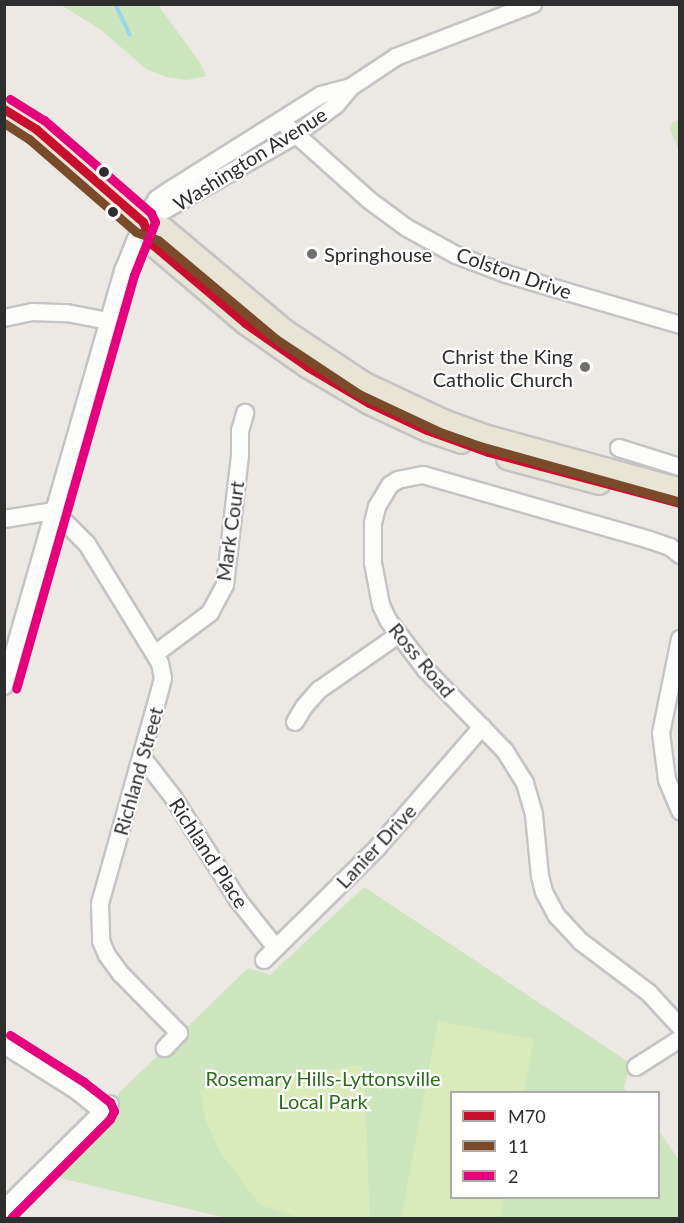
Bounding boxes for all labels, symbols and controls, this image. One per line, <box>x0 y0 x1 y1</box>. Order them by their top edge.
street label: Washington Avenue <box>169 102 331 216</box>
unlabelled marker <box>98 166 110 178</box>
unlabelled marker <box>107 206 119 218</box>
place label: Springhouse <box>324 242 432 266</box>
street label: Colston Drive <box>453 242 575 304</box>
marker: Springhouse <box>305 247 319 261</box>
place label: Christ the King Catholic Church <box>433 344 573 391</box>
marker: Christ the King Catholic Church <box>578 360 592 374</box>
street label: Mark Court <box>211 479 249 583</box>
street label: Ross Road <box>384 618 460 702</box>
street label: Richland Street <box>108 704 168 838</box>
street label: Richland Place <box>164 793 254 913</box>
street label: Lanier Drive <box>331 799 421 893</box>
park label: Rosemary Hills-Lyttonsville Local Park <box>205 1067 441 1114</box>
legend <box>450 1091 660 1199</box>
text: M70 <box>508 1105 546 1127</box>
text: 11 <box>508 1135 529 1157</box>
text: 2 <box>508 1165 518 1187</box>

